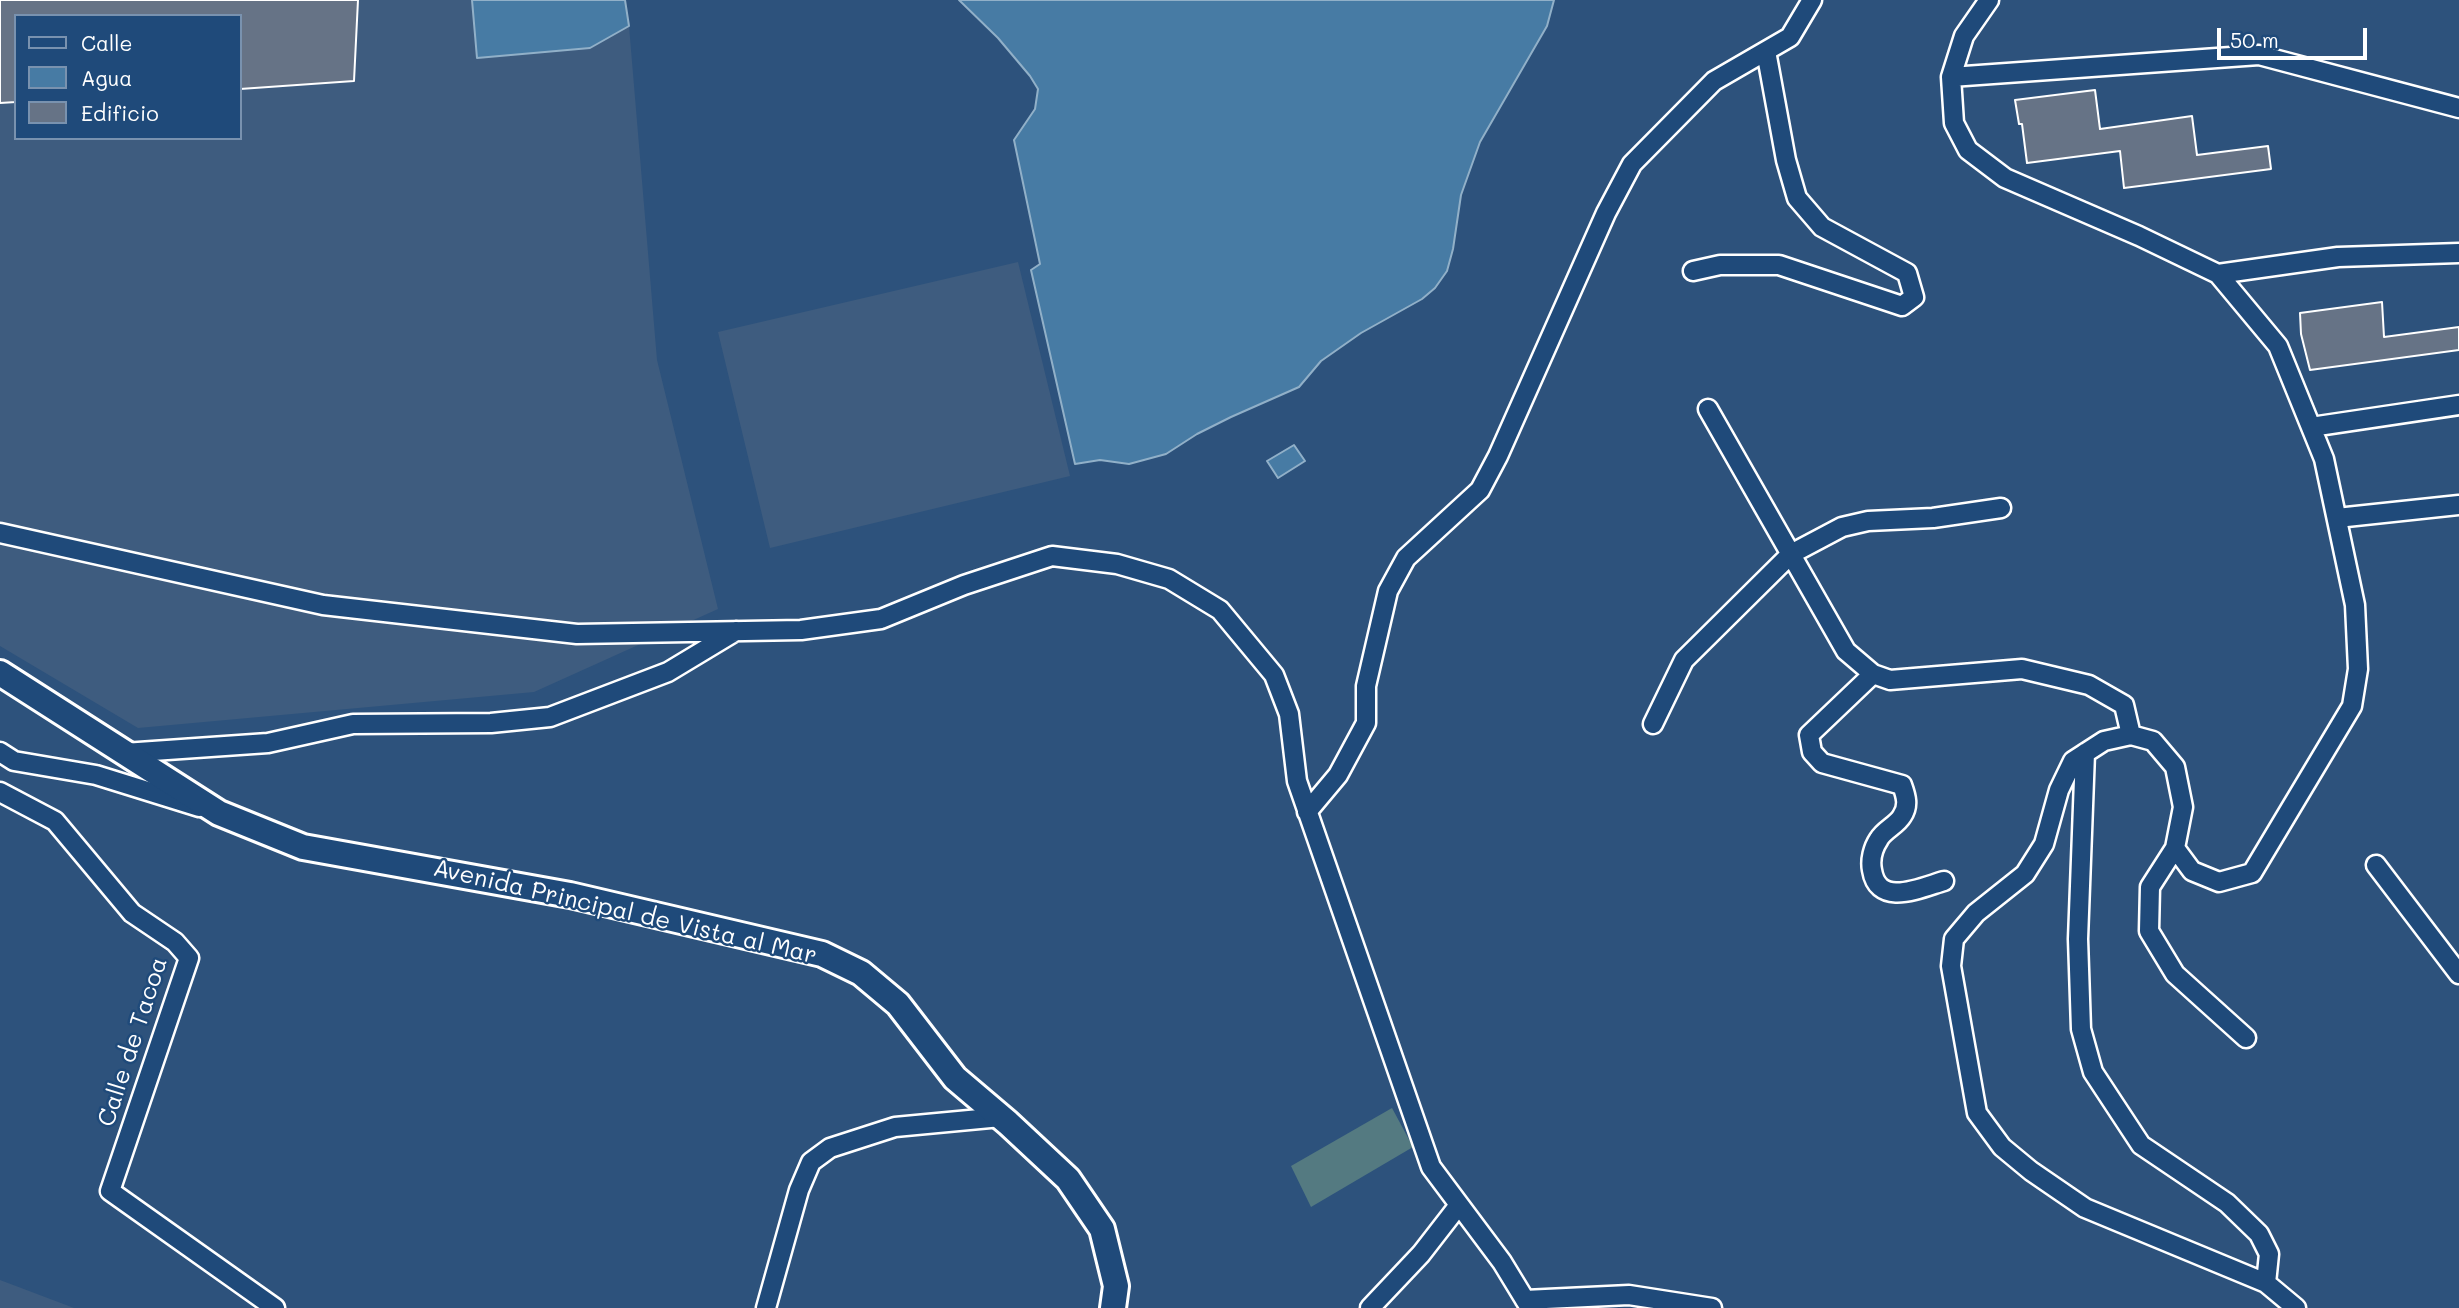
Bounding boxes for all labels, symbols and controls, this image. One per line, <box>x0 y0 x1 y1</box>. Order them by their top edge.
legend <box>14 14 242 140</box>
scale bar <box>2221 14 2372 58</box>
text: 50 m <box>2230 26 2279 53</box>
text: Calle <box>81 29 133 56</box>
text: Agua <box>81 64 132 91</box>
text: Edificio <box>81 99 159 126</box>
street label: Avenida Principal de Vista al Mar <box>430 854 820 970</box>
street label: Calle de Tacoa <box>92 954 174 1130</box>

